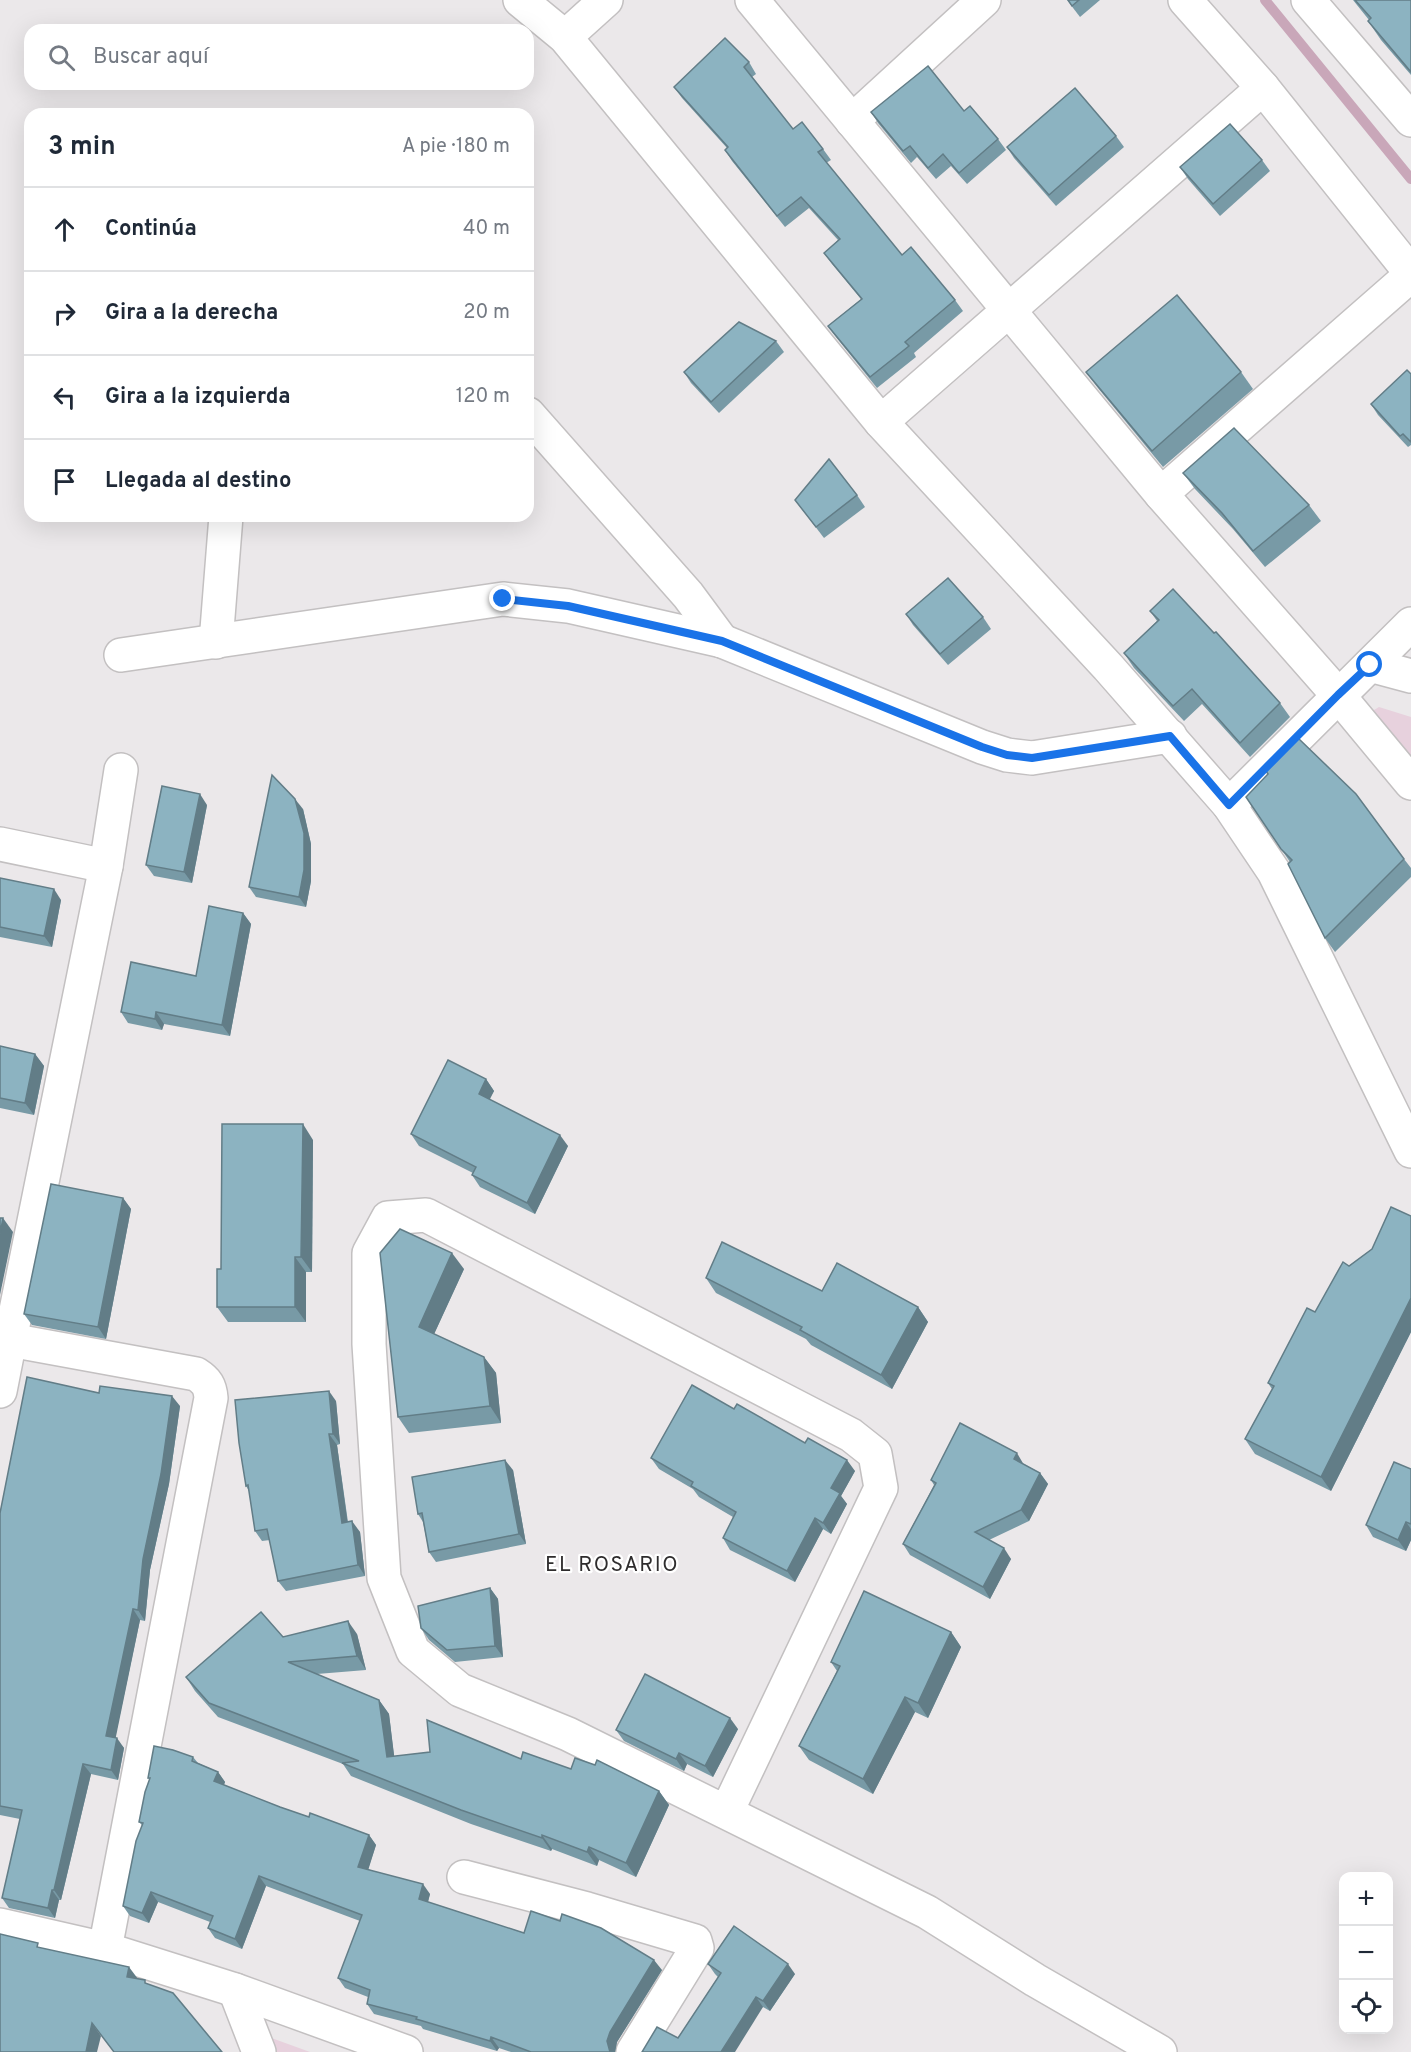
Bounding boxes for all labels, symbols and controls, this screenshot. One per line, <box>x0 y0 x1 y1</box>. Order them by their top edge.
search box <box>24 24 534 90</box>
icon: search <box>45 41 78 74</box>
text: Buscar aquí <box>93 44 209 71</box>
text: 3 min <box>48 131 116 164</box>
text: A pie · 180 m <box>402 134 510 160</box>
icon: ahead <box>48 213 81 246</box>
text: Continúa <box>105 216 197 243</box>
text: 40 m <box>463 216 510 242</box>
icon: right <box>48 297 81 330</box>
text: Gira a la derecha <box>105 300 278 327</box>
text: 20 m <box>463 300 510 326</box>
icon: left <box>48 381 81 414</box>
text: Gira a la izquierda <box>105 384 291 411</box>
text: 120 m <box>456 384 510 410</box>
icon: arrive <box>48 465 81 498</box>
text: Llegada al destino <box>105 468 291 495</box>
route end <box>489 585 515 611</box>
route start <box>1356 651 1382 677</box>
district label: EL ROSARIO <box>545 1552 679 1579</box>
map controls <box>1339 1872 1393 2034</box>
button: + <box>1339 1872 1393 1926</box>
button: − <box>1339 1926 1393 1980</box>
button: locate <box>1339 1980 1393 2034</box>

